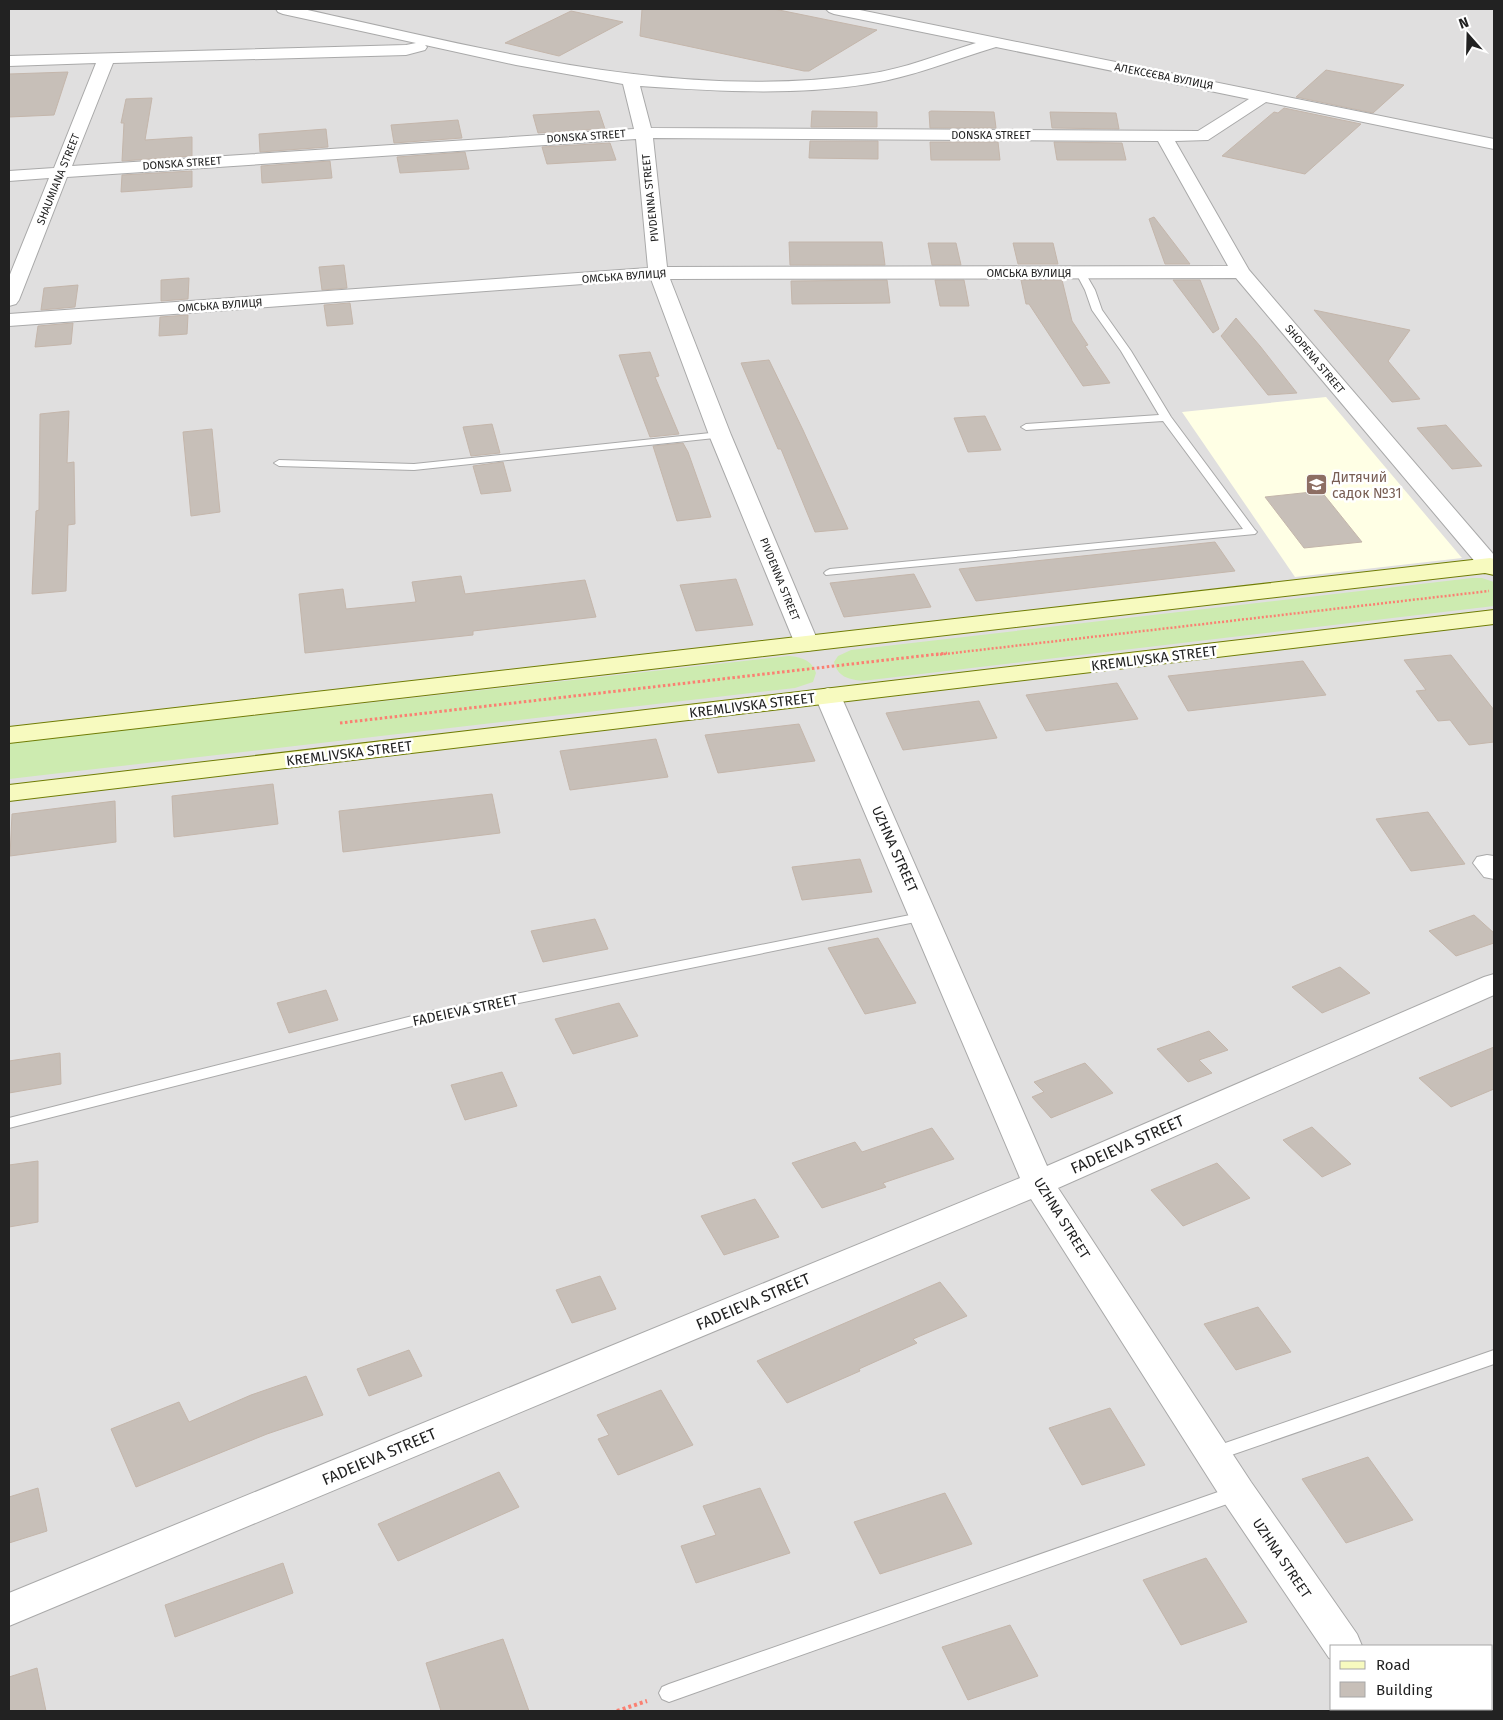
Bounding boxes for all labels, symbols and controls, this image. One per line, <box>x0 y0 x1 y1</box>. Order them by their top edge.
north arrow <box>1443 10 1493 60</box>
text: N <box>1456 14 1471 33</box>
street label: АЛЕКСЄЄВА ВУЛИЦЯ <box>1113 61 1214 92</box>
street label: DONSKA STREET <box>546 127 626 146</box>
street label: DONSKA STREET <box>951 129 1031 142</box>
street label: SHAUMIANA STREET <box>34 131 83 227</box>
street label: PIVDENNA STREET <box>639 153 662 243</box>
street label: DONSKA STREET <box>142 154 222 173</box>
street label: ОМСЬКА ВУЛИЦЯ <box>581 267 667 286</box>
street label: ОМСЬКА ВУЛИЦЯ <box>986 267 1072 280</box>
street label: ОМСЬКА ВУЛИЦЯ <box>177 296 263 315</box>
street label: SHOPENA STREET <box>1282 322 1347 397</box>
place label: Дитячий садок №31 <box>1331 469 1402 502</box>
school or university icon: Дитячий садок №31 <box>1304 473 1328 497</box>
street label: PIVDENNA STREET <box>757 536 802 623</box>
street label: KREMLIVSKA STREET <box>1090 642 1219 675</box>
street label: KREMLIVSKA STREET <box>688 689 817 722</box>
street label: KREMLIVSKA STREET <box>285 737 414 770</box>
street label: UZHNA STREET <box>868 803 921 896</box>
street label: FADEIEVA STREET <box>411 991 520 1030</box>
street label: FADEIEVA STREET <box>1068 1111 1188 1178</box>
street label: UZHNA STREET <box>1030 1175 1094 1263</box>
street label: FADEIEVA STREET <box>693 1269 814 1334</box>
street label: FADEIEVA STREET <box>319 1424 440 1489</box>
street label: UZHNA STREET <box>1249 1515 1315 1602</box>
legend <box>1330 1645 1493 1710</box>
text: Road <box>1376 1656 1411 1674</box>
text: Building <box>1376 1681 1432 1699</box>

